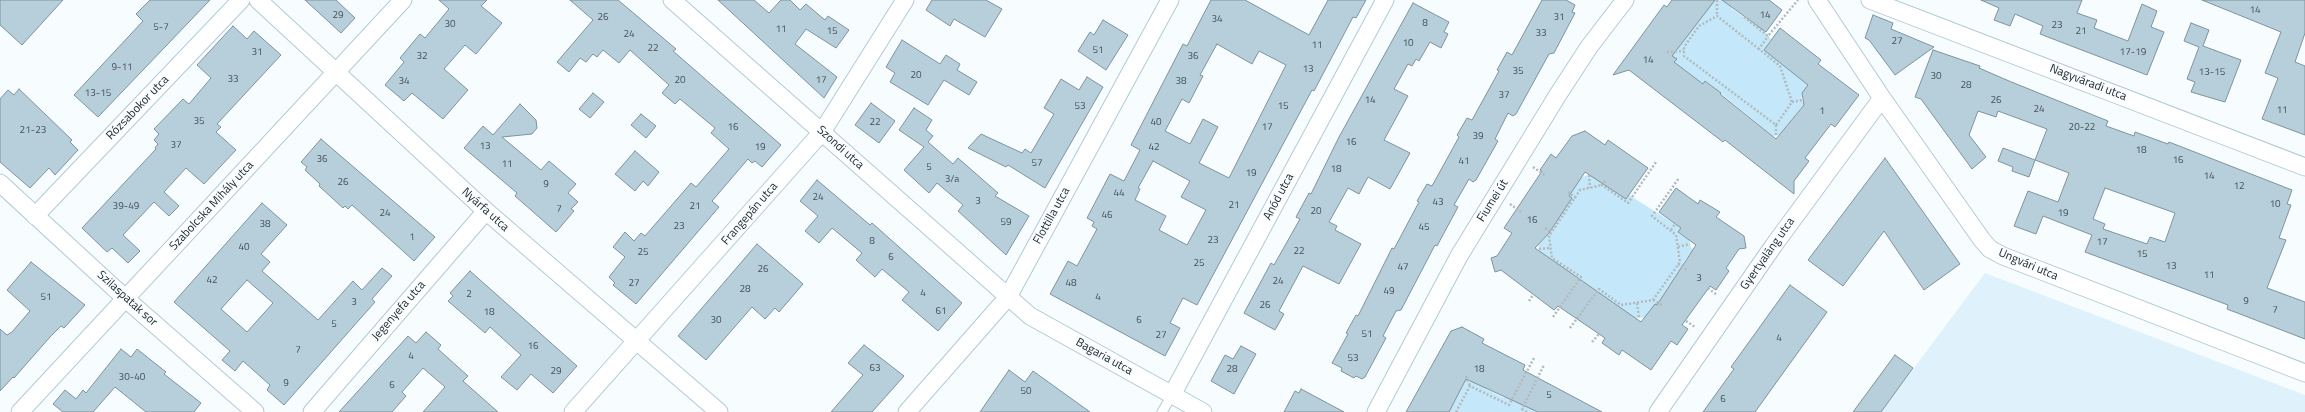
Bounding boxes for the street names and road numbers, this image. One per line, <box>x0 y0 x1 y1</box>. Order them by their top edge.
street label: Nagyváradi utca <box>2047 62 2129 104</box>
street label: Rózsabokor utca <box>104 73 172 143</box>
street label: Szondi utca <box>814 123 866 173</box>
street label: Szabolcska Mihály utca <box>167 158 257 254</box>
street label: Anód utca <box>1261 171 1297 223</box>
street label: Fiumei út <box>1474 177 1512 225</box>
street label: Frangepán utca <box>719 180 781 248</box>
street label: Nyárfa utca <box>458 185 512 235</box>
street label: Flottilla utca <box>1031 185 1073 247</box>
street label: Gyertyaláng utca <box>1738 215 1798 293</box>
street label: Ungvári utca <box>1996 246 2060 284</box>
street label: Szilaspatak sor <box>94 268 160 330</box>
street label: Jegenyefa utca <box>369 278 429 344</box>
street label: Bagaria utca <box>1073 335 1135 379</box>

